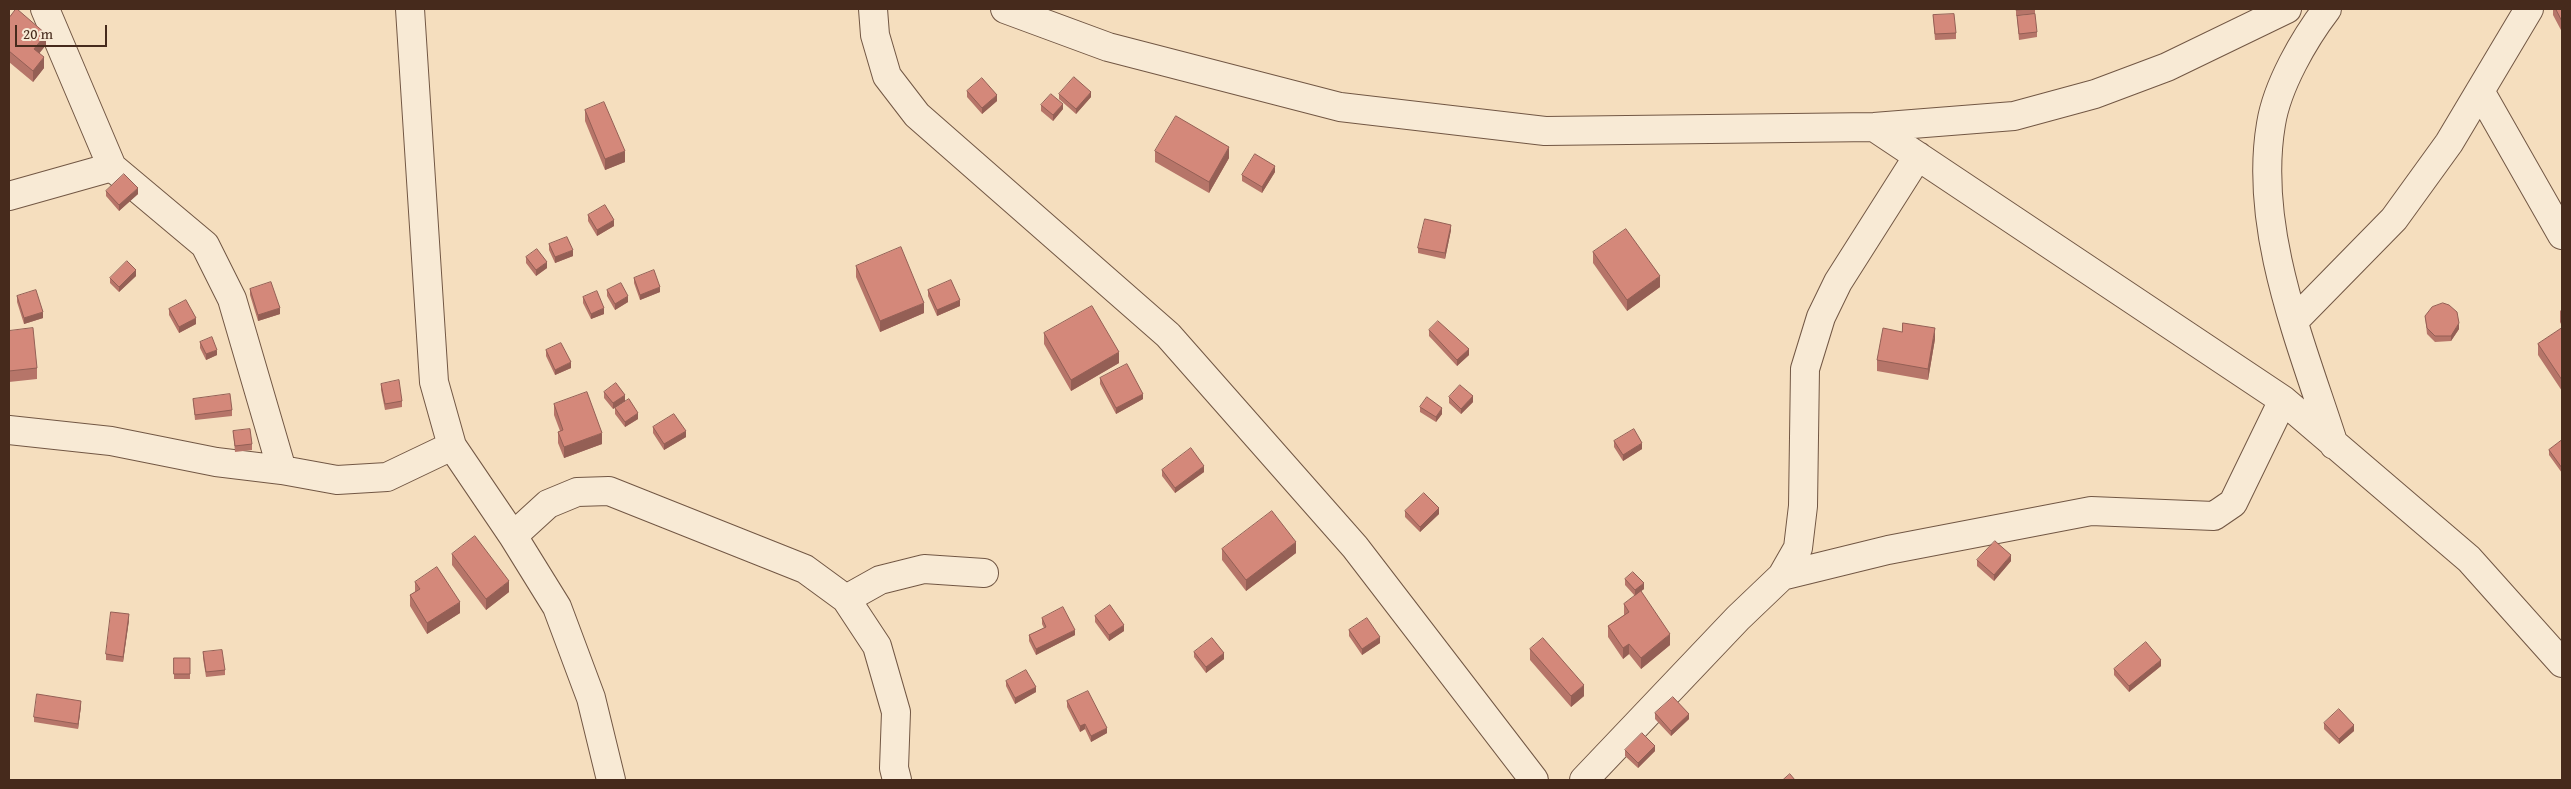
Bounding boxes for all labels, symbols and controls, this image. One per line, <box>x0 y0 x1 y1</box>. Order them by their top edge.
scale bar <box>18 15 110 47</box>
text: 20 m <box>23 23 53 44</box>

